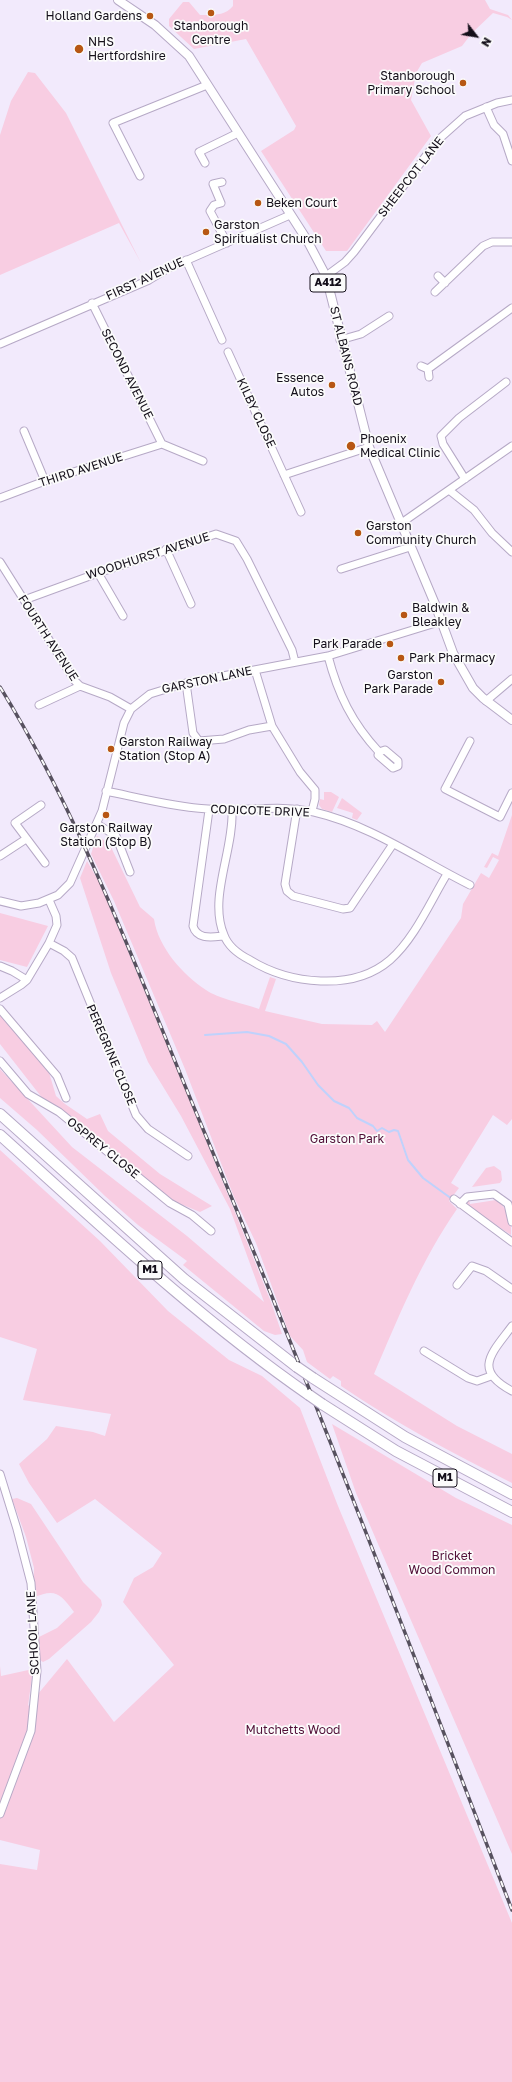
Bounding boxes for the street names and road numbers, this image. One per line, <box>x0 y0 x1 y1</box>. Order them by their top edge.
street label: SHEEPCOT LANE <box>375 134 447 220</box>
street label: FIRST AVENUE <box>104 255 186 303</box>
road number: A412 <box>310 274 346 292</box>
street label: ST ALBANS ROAD <box>327 305 365 407</box>
street label: SECOND AVENUE <box>98 326 156 422</box>
street label: KILBY CLOSE <box>234 376 278 450</box>
street label: THIRD AVENUE <box>37 450 125 490</box>
street label: WOODHURST AVENUE <box>84 529 212 583</box>
street label: FOURTH AVENUE <box>15 592 81 684</box>
street label: GARSTON LANE <box>161 663 253 697</box>
street label: CODICOTE DRIVE <box>210 802 310 820</box>
street label: PEREGRINE CLOSE <box>83 1002 139 1108</box>
street label: OSPREY CLOSE <box>64 1114 142 1182</box>
road number: M1 <box>138 1261 162 1279</box>
road number: M1 <box>433 1469 457 1487</box>
street label: SCHOOL LANE <box>24 1591 42 1675</box>

